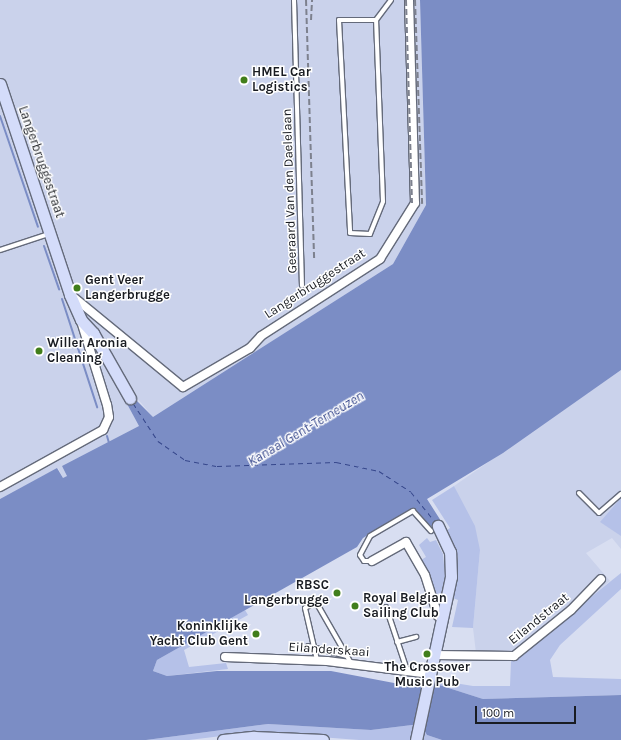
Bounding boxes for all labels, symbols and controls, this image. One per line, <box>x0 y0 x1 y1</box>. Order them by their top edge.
place label: HMEL Car Logistics <box>252 65 311 96</box>
marker: HMEL Car Logistics <box>239 75 249 85</box>
street label: Langerbruggestraat <box>15 104 67 220</box>
street label: Geeraard Van den Daelelaan <box>279 108 301 274</box>
street label: Langerbruggestraat <box>262 246 368 322</box>
place label: Gent Veer Langerbrugge <box>85 273 170 304</box>
marker: Gent Veer Langerbrugge <box>72 283 82 293</box>
place label: Willer Aronia Cleaning <box>47 336 127 367</box>
marker: Willer Aronia Cleaning <box>34 346 44 356</box>
water label: Kanaal Gent-Terneuzen <box>245 388 367 470</box>
place label: RBSC Langerbrugge <box>244 578 329 609</box>
marker: RBSC Langerbrugge <box>332 588 342 598</box>
street label: Eilandstraat <box>506 590 572 648</box>
place label: Royal Belgian Sailing Club <box>363 591 447 622</box>
marker: Royal Belgian Sailing Club <box>350 601 360 611</box>
place label: Koninklijke Yacht Club Gent <box>150 619 248 650</box>
marker: Koninklijke Yacht Club Gent <box>251 629 261 639</box>
street label: Eilanderskaai <box>288 639 370 661</box>
marker: The Crossover Music Pub <box>422 649 432 659</box>
place label: The Crossover Music Pub <box>384 660 470 691</box>
scale bar <box>477 698 578 724</box>
text: 100 m <box>482 706 514 720</box>

